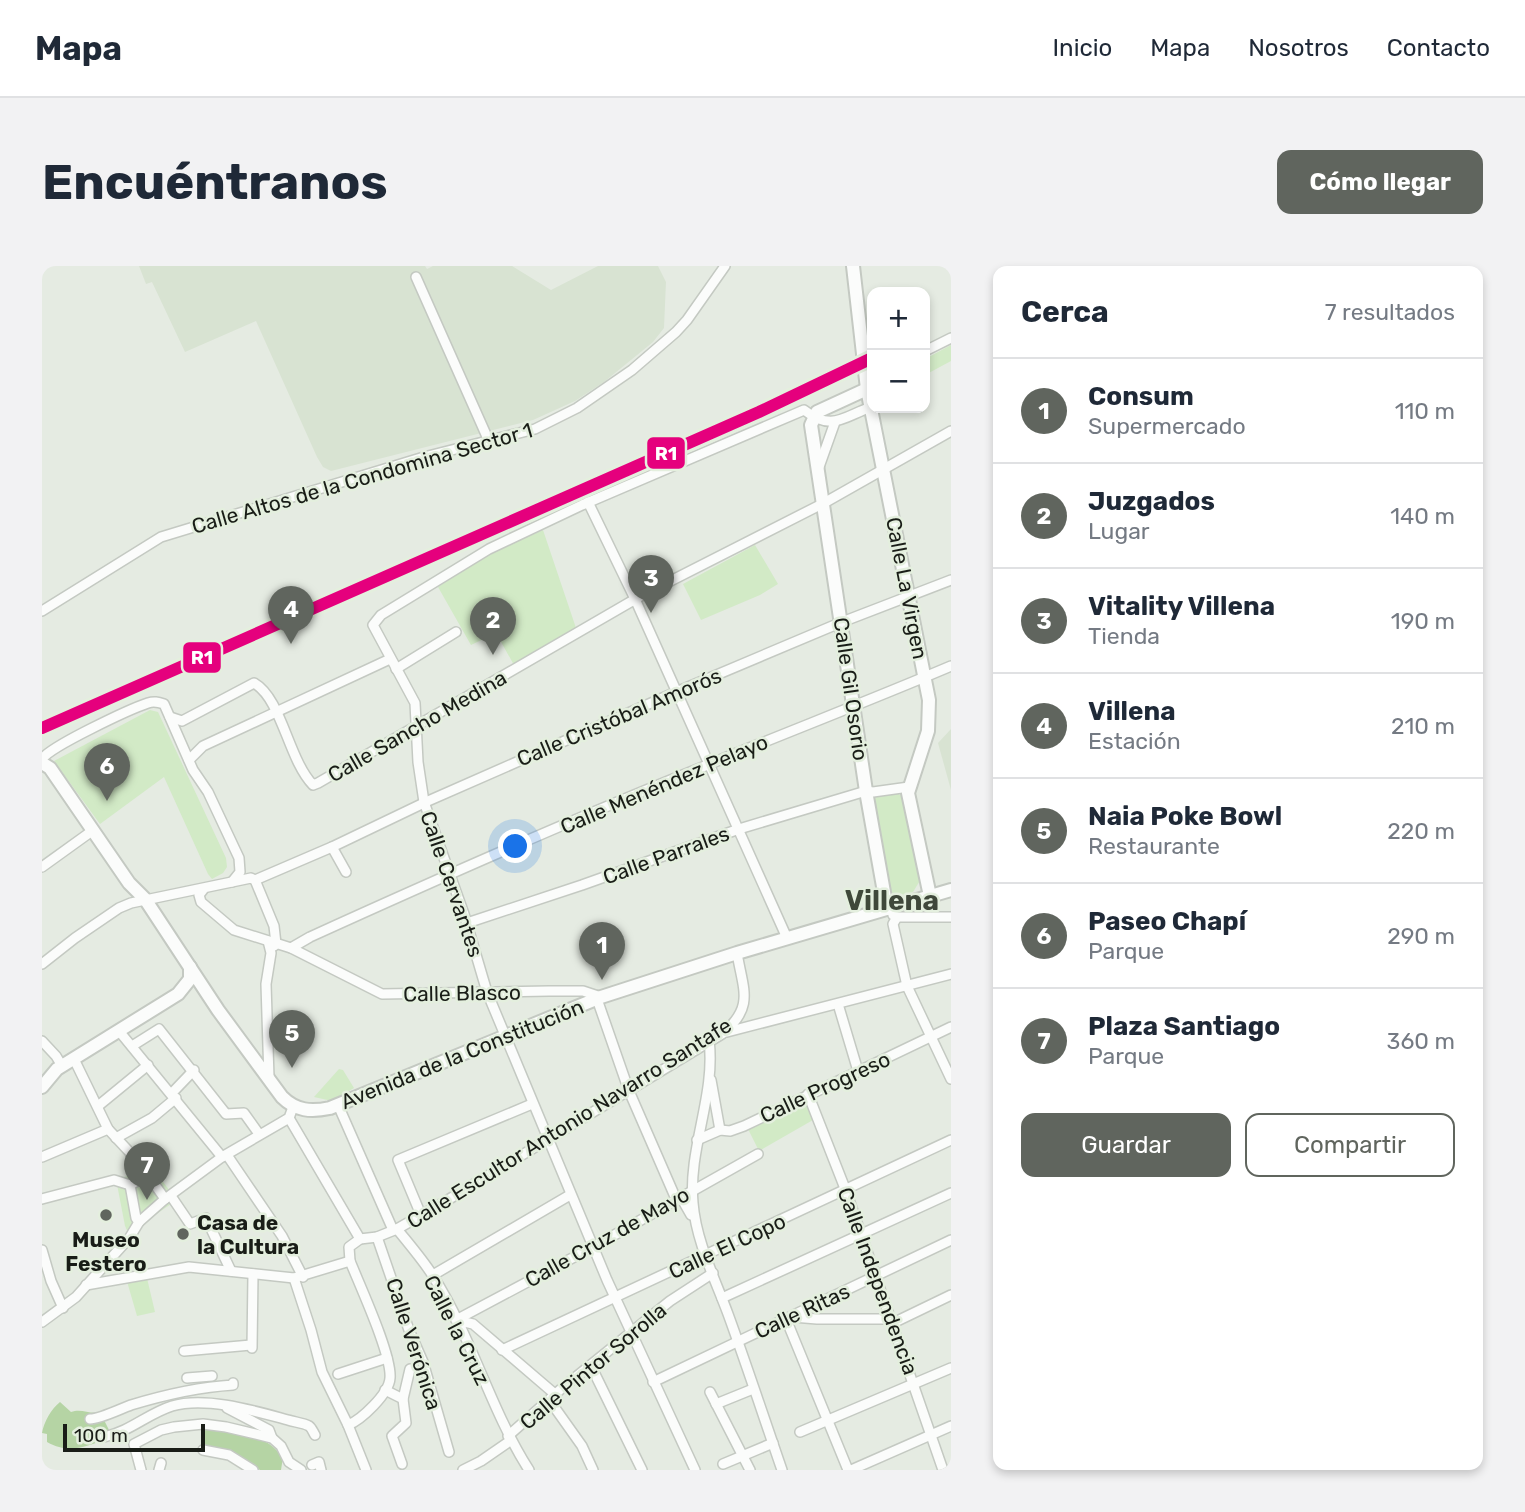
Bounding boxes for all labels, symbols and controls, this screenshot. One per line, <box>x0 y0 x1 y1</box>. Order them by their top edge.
text: Mapa <box>35 29 122 68</box>
text: Inicio <box>1053 34 1112 62</box>
text: Mapa <box>1150 34 1210 62</box>
text: Nosotros <box>1248 34 1349 62</box>
text: Contacto <box>1387 34 1490 62</box>
button: Cómo llegar <box>1277 150 1483 214</box>
text: Encuéntranos <box>42 153 388 211</box>
map controls <box>867 287 930 413</box>
button: + <box>867 287 930 350</box>
text: Cerca <box>1021 294 1109 330</box>
text: 7 resultados <box>1325 298 1455 326</box>
button: − <box>867 350 930 413</box>
text: Consum <box>1088 381 1194 412</box>
text: 1 <box>1038 397 1050 425</box>
text: 110 m <box>1395 397 1455 425</box>
text: Supermercado <box>1088 412 1246 440</box>
street label: Calle Altos de la Condomina Sector 1 <box>189 417 535 539</box>
line badge: R1 <box>646 436 686 470</box>
text: R1 <box>655 442 677 465</box>
text: Juzgados <box>1088 486 1215 517</box>
text: 2 <box>1037 502 1051 530</box>
text: 140 m <box>1390 502 1455 530</box>
street label: Calle La Virgen <box>881 515 933 661</box>
text: Lugar <box>1088 517 1150 545</box>
pin: 3 <box>628 555 674 613</box>
pin: 4 <box>268 586 314 644</box>
text: Vitality Villena <box>1088 591 1275 622</box>
pin: 2 <box>470 597 516 655</box>
text: 3 <box>1036 607 1052 635</box>
text: 190 m <box>1391 607 1455 635</box>
street label: Calle Gil Osorio <box>829 616 873 762</box>
text: Tienda <box>1088 622 1160 650</box>
line badge: R1 <box>182 641 222 674</box>
text: R1 <box>191 646 213 669</box>
street label: Calle Cristóbal Amorós <box>513 663 725 771</box>
street label: Calle Sancho Medina <box>323 665 511 787</box>
text: Villena <box>1088 696 1176 727</box>
text: 4 <box>1036 712 1052 740</box>
text: 210 m <box>1391 712 1455 740</box>
text: Estación <box>1088 727 1181 755</box>
street label: Calle Menéndez Pelayo <box>556 729 772 839</box>
pin: 6 <box>84 743 130 801</box>
text: Naia Poke Bowl <box>1088 801 1282 832</box>
street label: Calle Cervantes <box>415 808 489 960</box>
text: 5 <box>1037 817 1051 845</box>
text: 220 m <box>1387 817 1455 845</box>
street label: Calle Parrales <box>599 821 733 889</box>
your location <box>498 829 532 863</box>
text: Restaurante <box>1088 832 1220 860</box>
district label: Villena <box>845 884 939 917</box>
text: Paseo Chapí <box>1088 906 1246 937</box>
pin: 1 <box>579 922 625 980</box>
text: 6 <box>1037 922 1051 950</box>
text: 290 m <box>1387 922 1455 950</box>
text: Parque <box>1088 937 1164 965</box>
street label: Calle Blasco <box>403 979 521 1007</box>
street label: Avenida de la Constitución <box>337 994 587 1114</box>
pin: 5 <box>269 1010 315 1068</box>
text: Plaza Santiago <box>1088 1011 1280 1042</box>
street label: Calle Escultor Antonio Navarro Santafe <box>402 1012 736 1234</box>
text: 7 <box>1037 1027 1051 1055</box>
text: 360 m <box>1387 1027 1455 1055</box>
text: Parque <box>1088 1042 1164 1070</box>
street label: Calle Progreso <box>756 1046 894 1128</box>
button: Guardar <box>1021 1113 1231 1177</box>
button: Compartir <box>1245 1113 1455 1177</box>
pin: 7 <box>124 1142 170 1200</box>
street label: Calle Cruz de Mayo <box>521 1182 693 1292</box>
street label: Calle Independencia <box>832 1184 924 1378</box>
marker: Museo Festero <box>98 1207 114 1223</box>
street label: Calle El Copo <box>664 1208 790 1284</box>
place label: Casa de la Cultura <box>197 1210 299 1259</box>
marker: Casa de la Cultura <box>175 1226 191 1242</box>
place label: Museo Festero <box>65 1227 147 1276</box>
street label: Calle la Cruz <box>419 1271 495 1389</box>
street label: Calle Verónica <box>381 1275 447 1413</box>
street label: Calle Ritas <box>750 1278 854 1344</box>
street label: Calle Pintor Sorolla <box>515 1297 671 1435</box>
scale bar <box>63 1421 205 1453</box>
text: 100 m <box>74 1424 128 1447</box>

